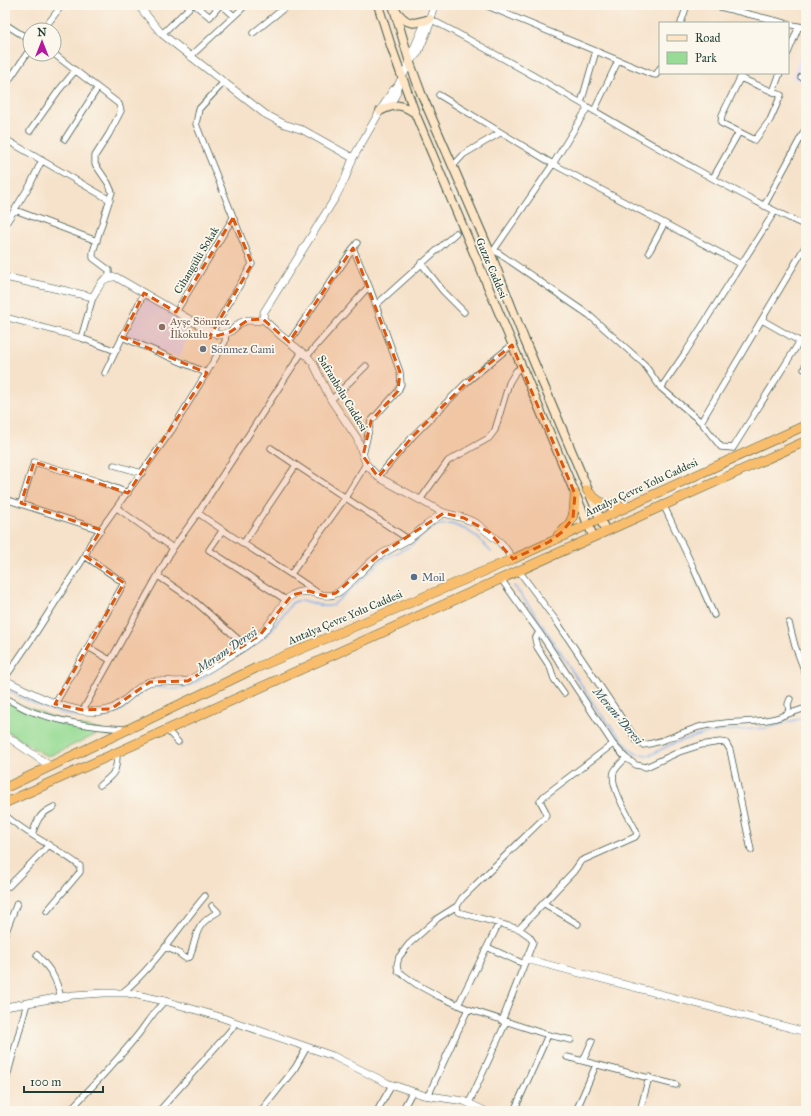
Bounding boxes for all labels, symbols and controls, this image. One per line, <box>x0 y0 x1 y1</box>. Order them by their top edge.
north arrow <box>22 22 62 62</box>
legend <box>659 22 789 74</box>
text: N <box>37 26 47 39</box>
text: Road <box>695 31 721 45</box>
text: Park <box>695 51 717 65</box>
street label: Cihangülü Sokak <box>171 223 222 296</box>
street label: Gazze Caddesi <box>473 236 510 300</box>
place label: Ayşe Sönmez İlkokulu <box>169 315 230 341</box>
marker: Ayşe Sönmez İlkokulu <box>157 322 167 332</box>
place label: Sönmez Cami <box>211 343 275 356</box>
marker: Sönmez Cami <box>198 344 208 354</box>
street label: Safranbolu Caddesi <box>315 353 370 434</box>
street label: Antalya Çevre Yolu Caddesi <box>582 456 700 520</box>
place label: Moil <box>422 571 445 584</box>
marker: Moil <box>409 572 419 582</box>
street label: Antalya Çevre Yolu Caddesi <box>285 587 404 648</box>
water label: Meram Deresi <box>193 624 260 676</box>
water label: Meram Deresi <box>590 684 646 748</box>
scale bar <box>24 1068 103 1094</box>
text: 100 m <box>30 1075 61 1089</box>

